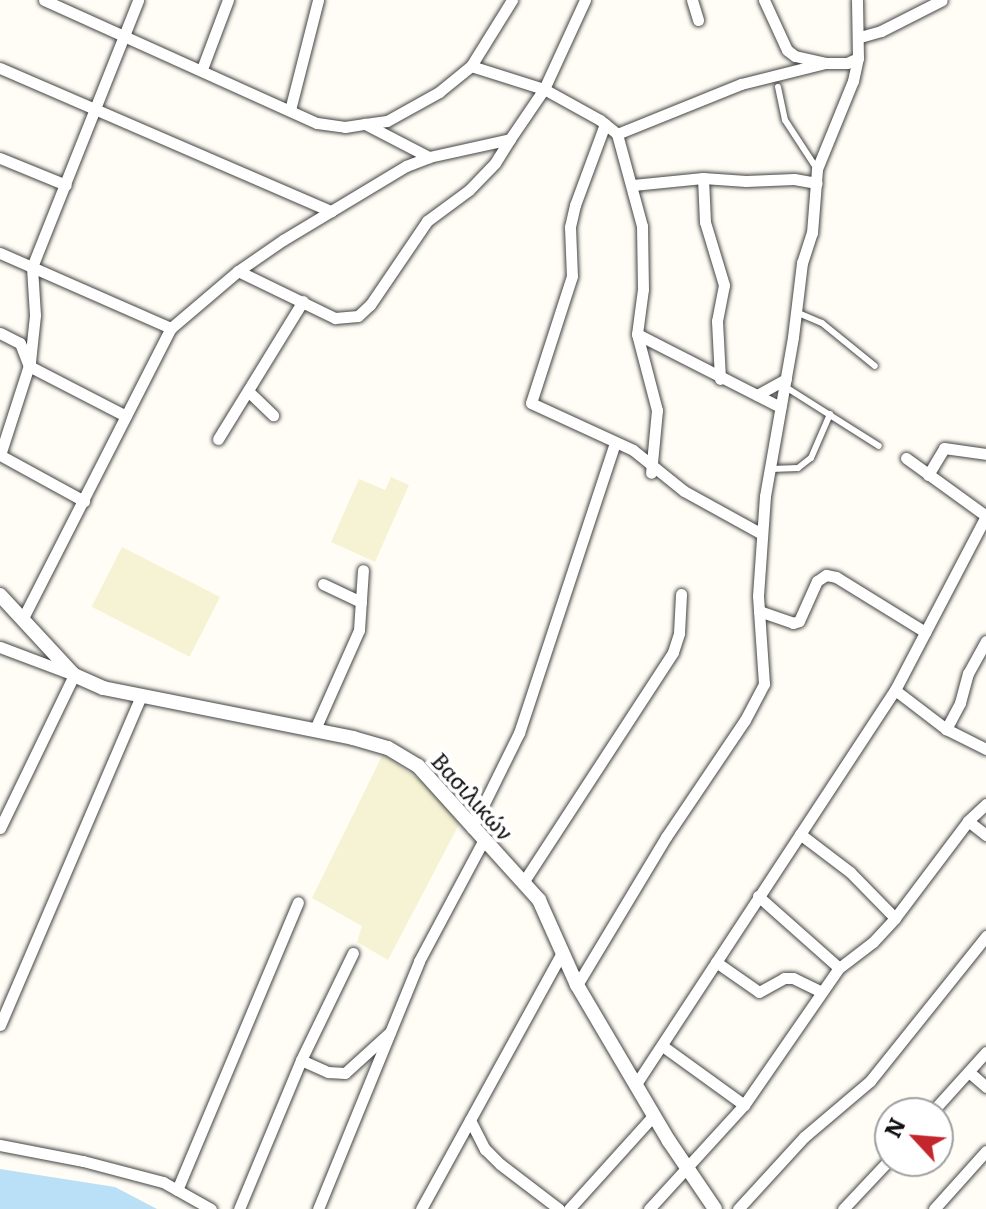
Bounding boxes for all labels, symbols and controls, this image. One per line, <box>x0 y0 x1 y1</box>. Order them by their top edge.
street label: Βασιλικών <box>427 747 519 845</box>
north arrow <box>874 1097 954 1177</box>
text: N <box>875 1112 913 1143</box>

